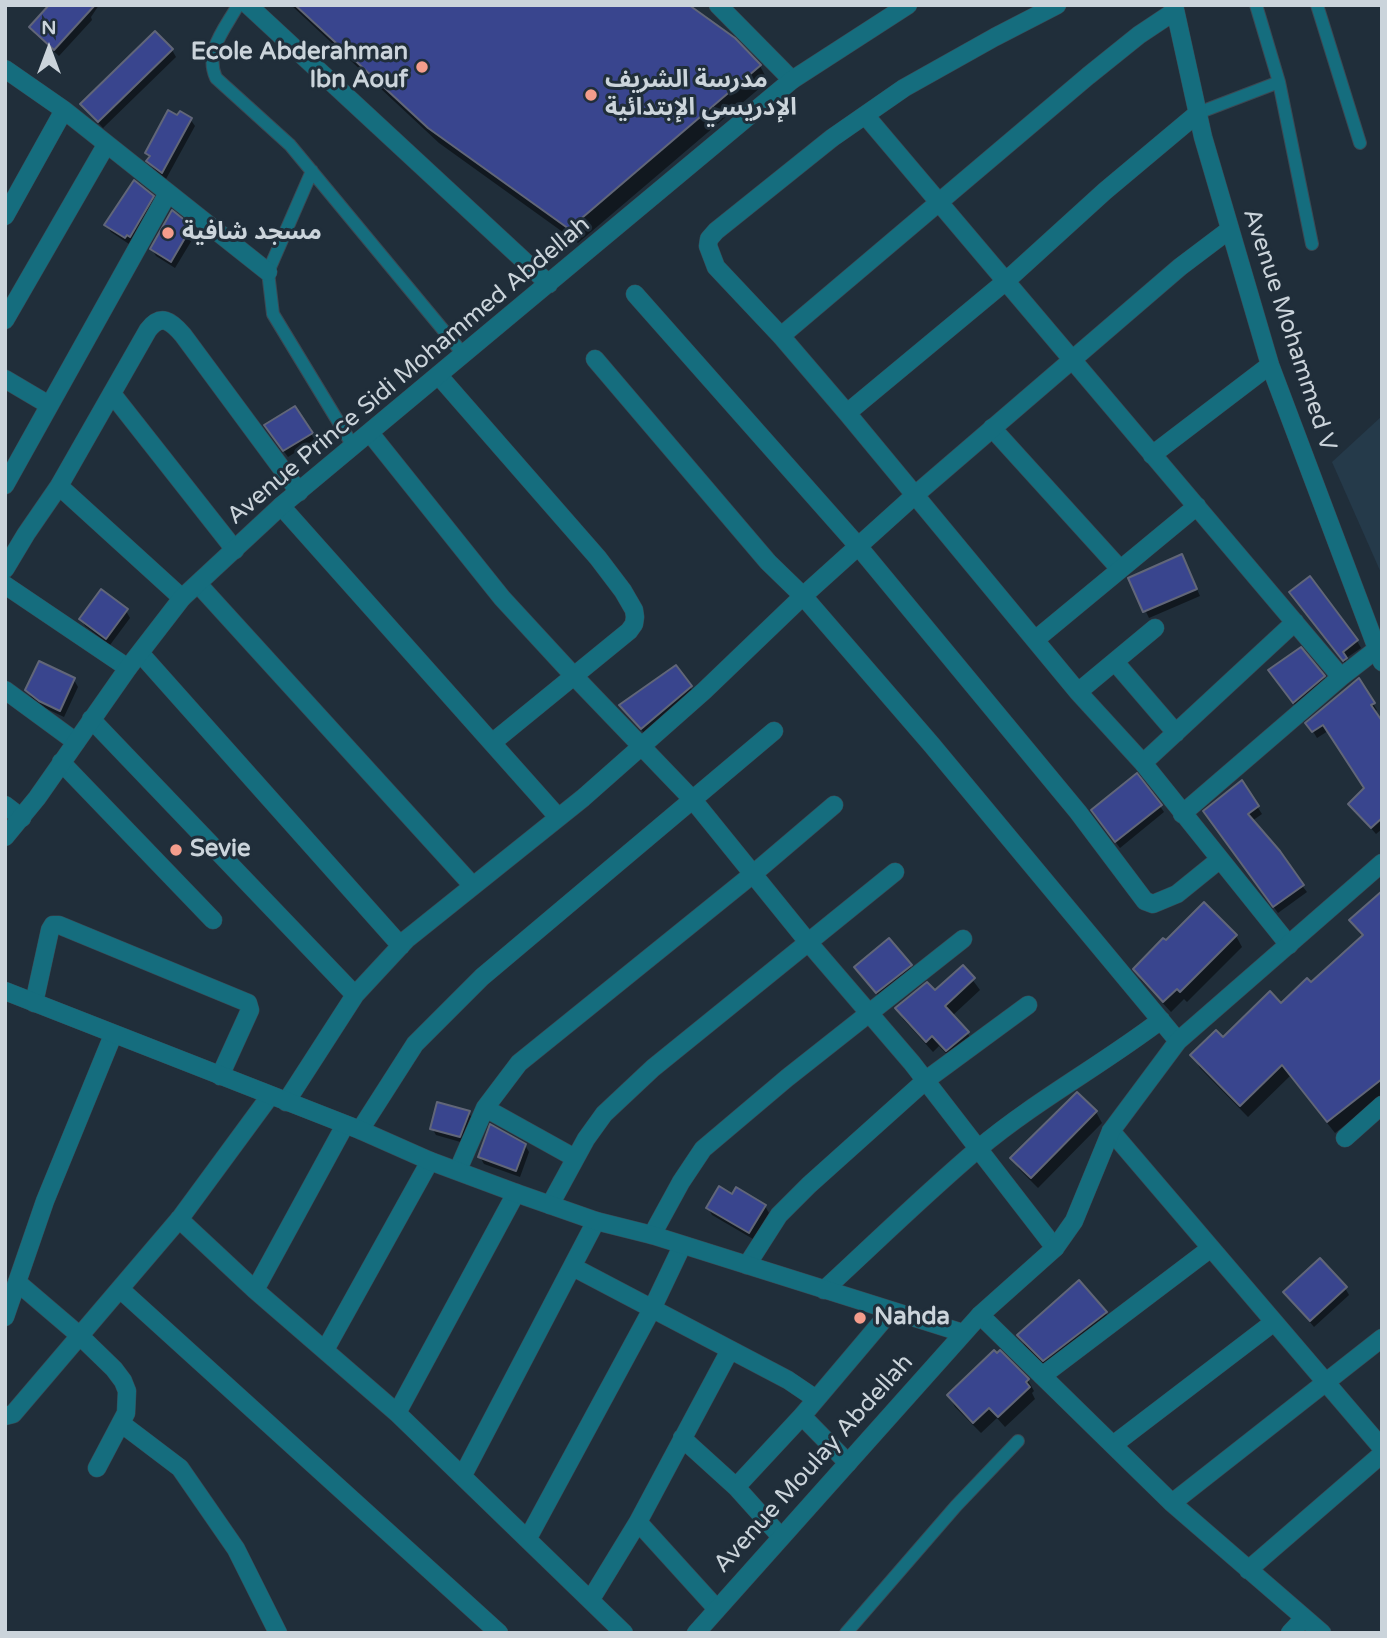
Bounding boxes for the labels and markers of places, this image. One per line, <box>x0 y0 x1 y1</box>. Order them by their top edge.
place label: Ecole Abderahman Ibn Aouf <box>191 39 408 95</box>
marker: Ecole Abderahman Ibn Aouf <box>414 59 430 75</box>
place label: مدرسة الشريف الإدريسي الإبتدائية <box>605 67 797 123</box>
marker: مدرسة الشريف الإدريسي الإبتدائية <box>583 87 599 103</box>
place label: مسجد شافية <box>182 219 322 247</box>
marker: مسجد شافية <box>160 225 176 241</box>
place label: Sevie <box>190 836 251 864</box>
marker: Sevie <box>168 842 184 858</box>
place label: Nahda <box>874 1304 950 1332</box>
marker: Nahda <box>852 1310 868 1326</box>

